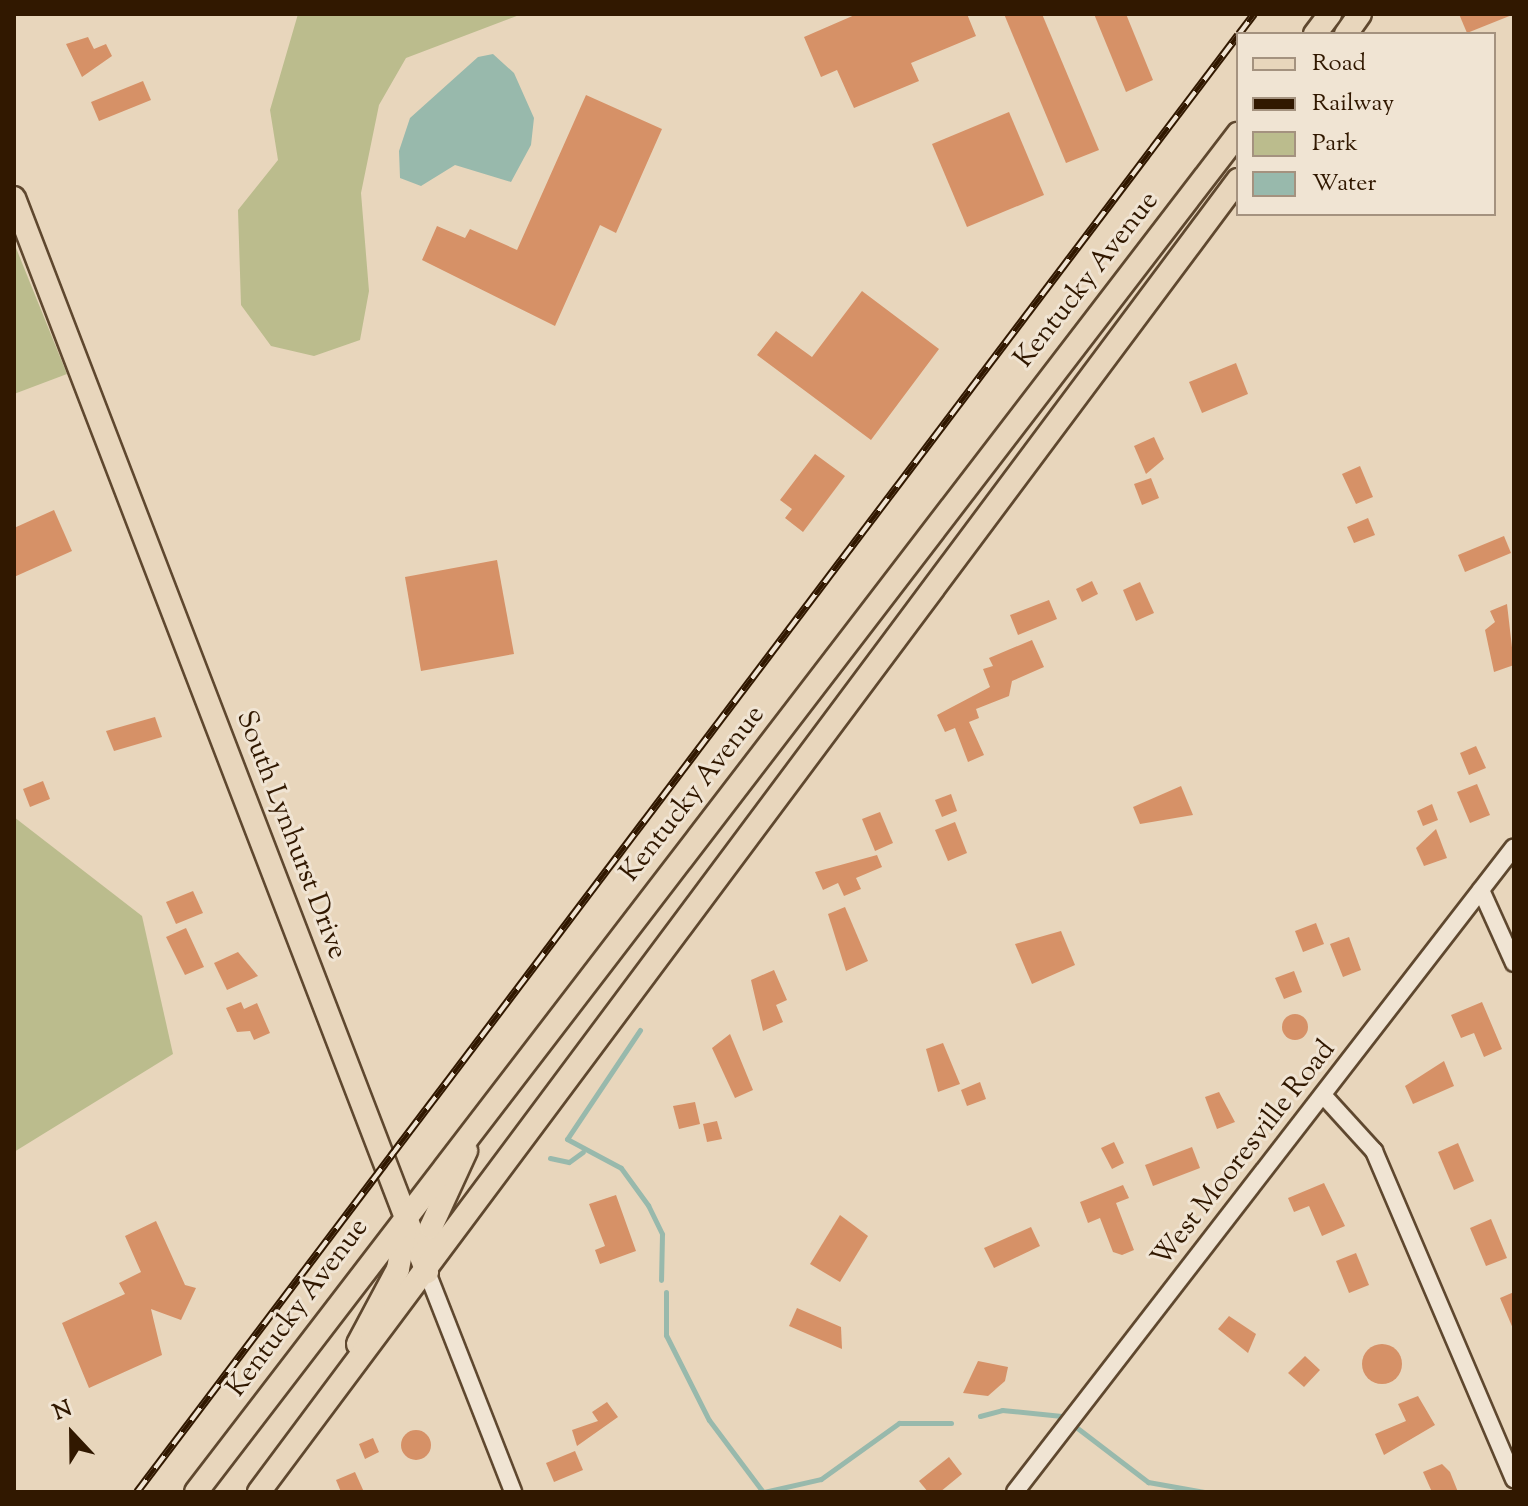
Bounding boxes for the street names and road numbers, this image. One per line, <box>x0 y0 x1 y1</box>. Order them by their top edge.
street label: Kentucky Avenue <box>1008 185 1166 375</box>
street label: Kentucky Avenue <box>614 699 772 889</box>
street label: South Lynhurst Drive <box>228 706 354 964</box>
street label: West Mooresville Road <box>1145 1034 1343 1274</box>
street label: Kentucky Avenue <box>220 1212 376 1404</box>

